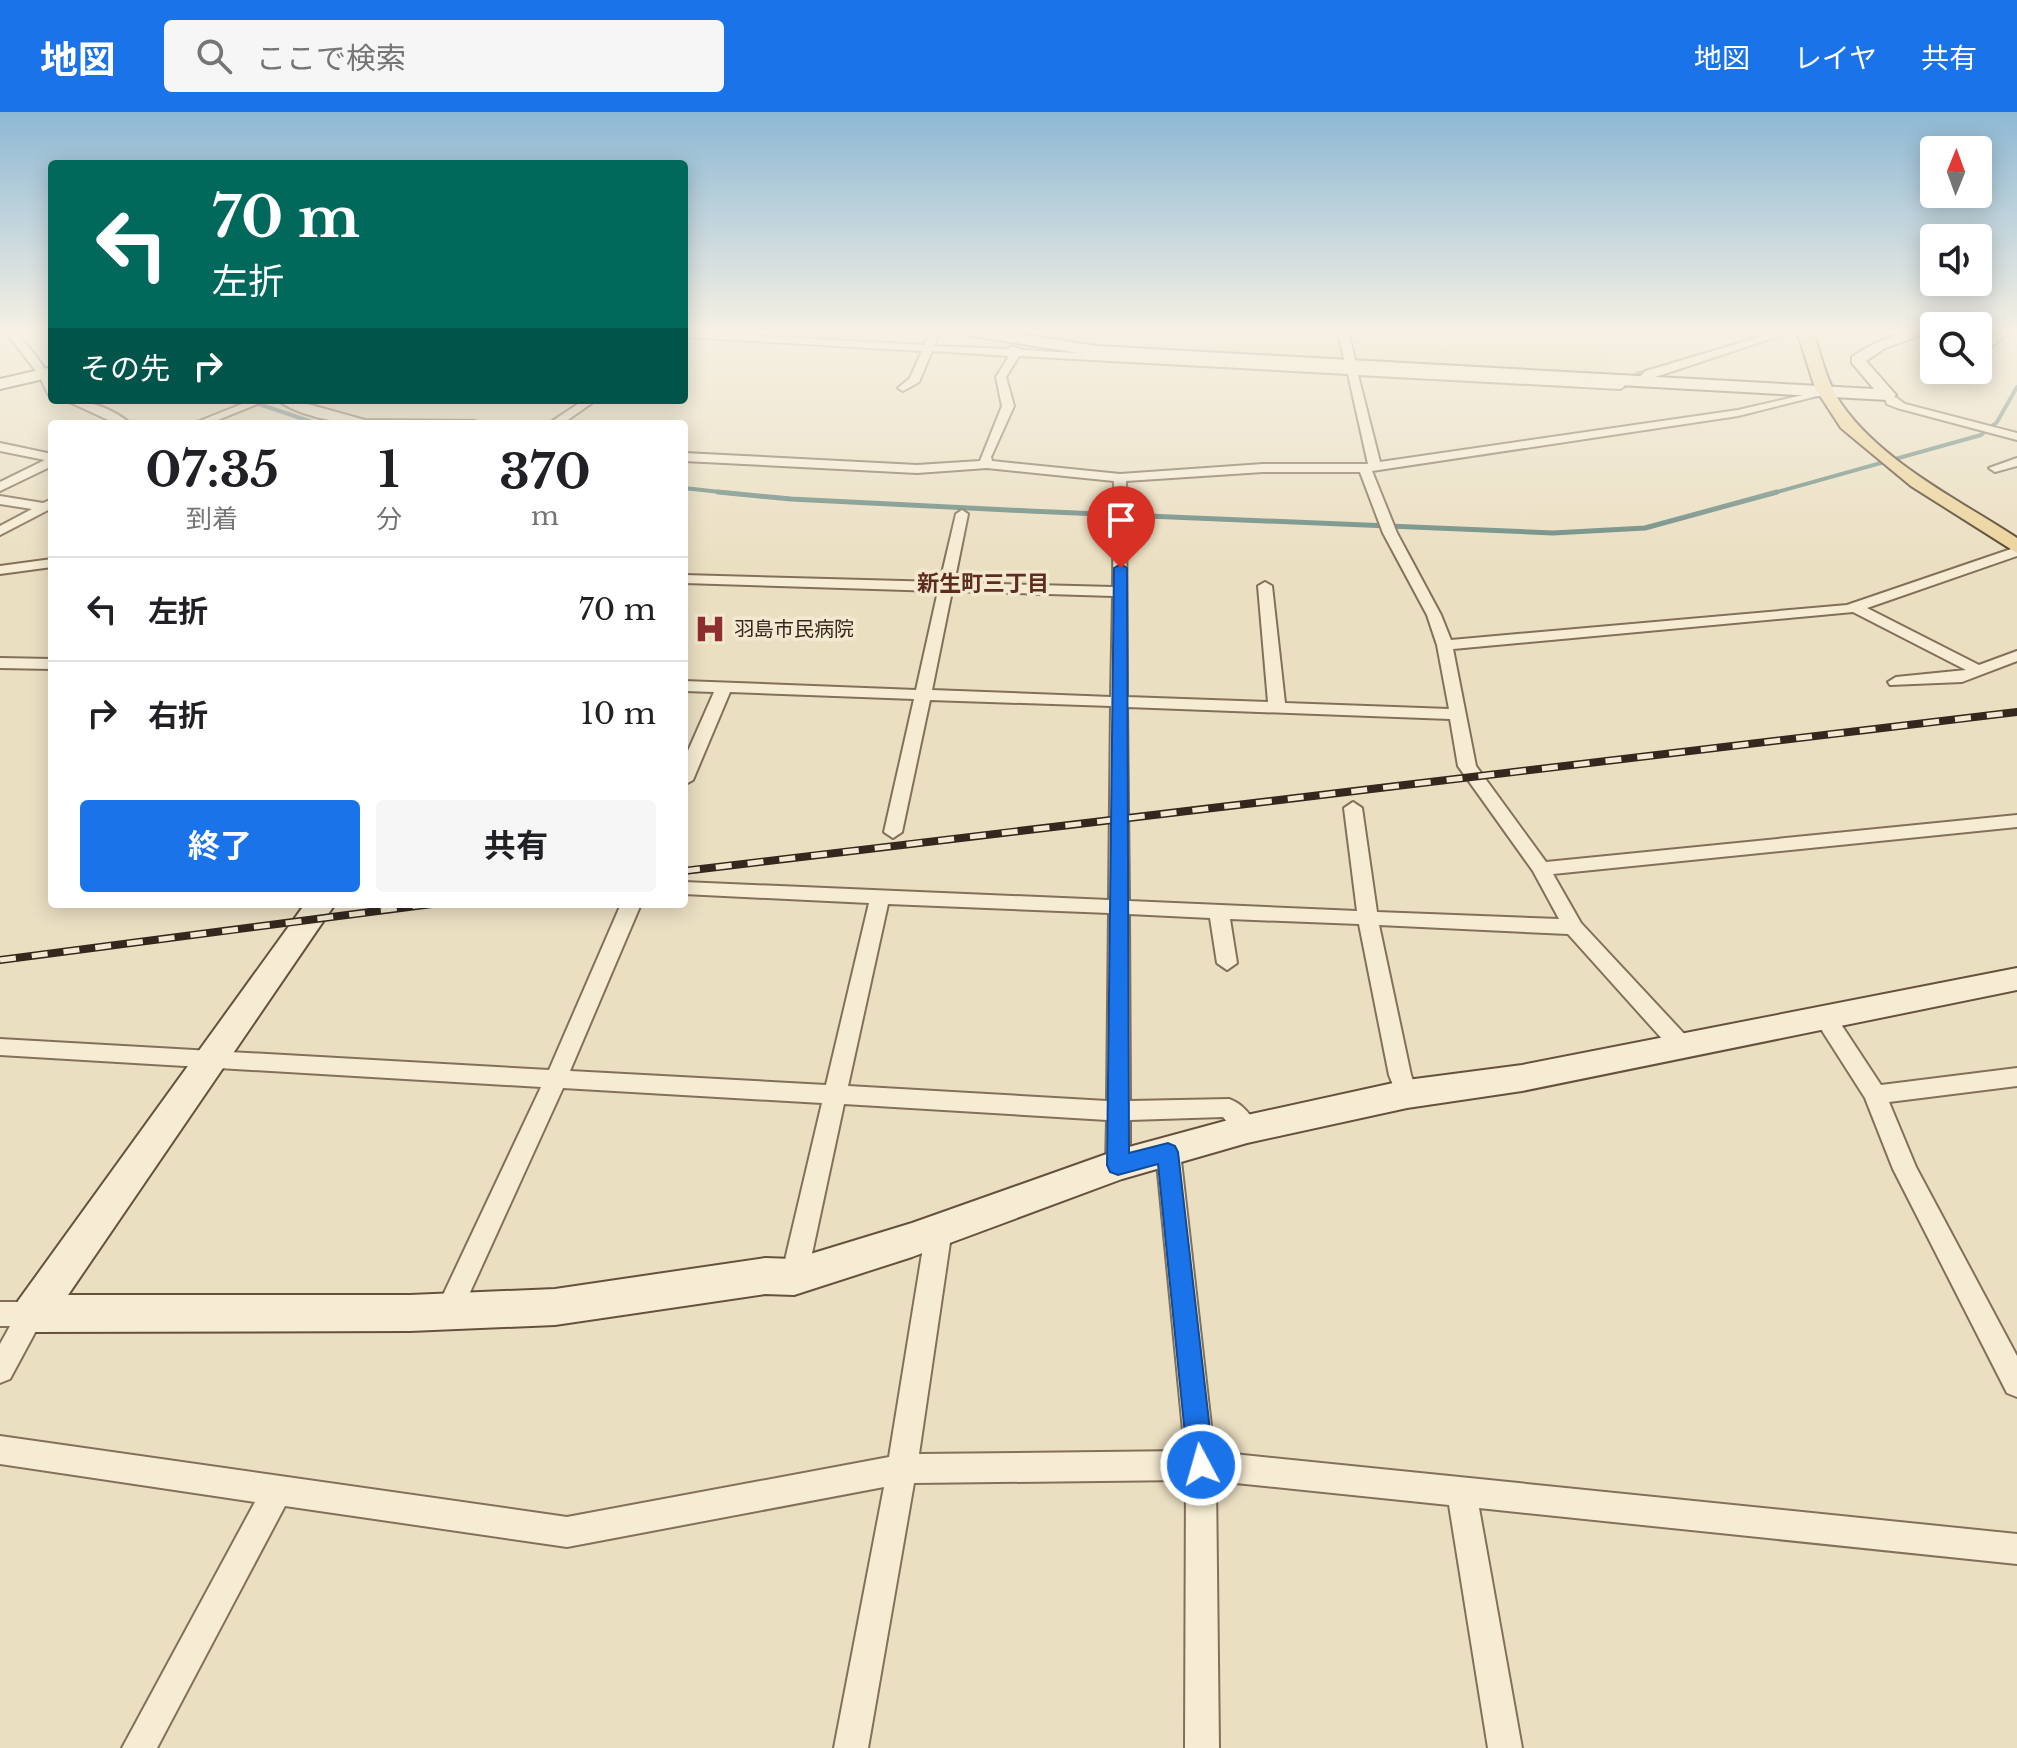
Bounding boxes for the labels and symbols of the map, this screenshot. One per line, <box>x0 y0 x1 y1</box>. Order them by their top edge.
north arrow <box>1920 136 1992 208</box>
pin <box>1087 486 1155 568</box>
district label: 新生町三丁目 <box>917 570 1049 597</box>
hospital icon: 羽島市民病院 <box>693 612 727 646</box>
place label: 羽島市民病院 <box>734 617 854 641</box>
position arrow <box>1159 1423 1243 1507</box>

